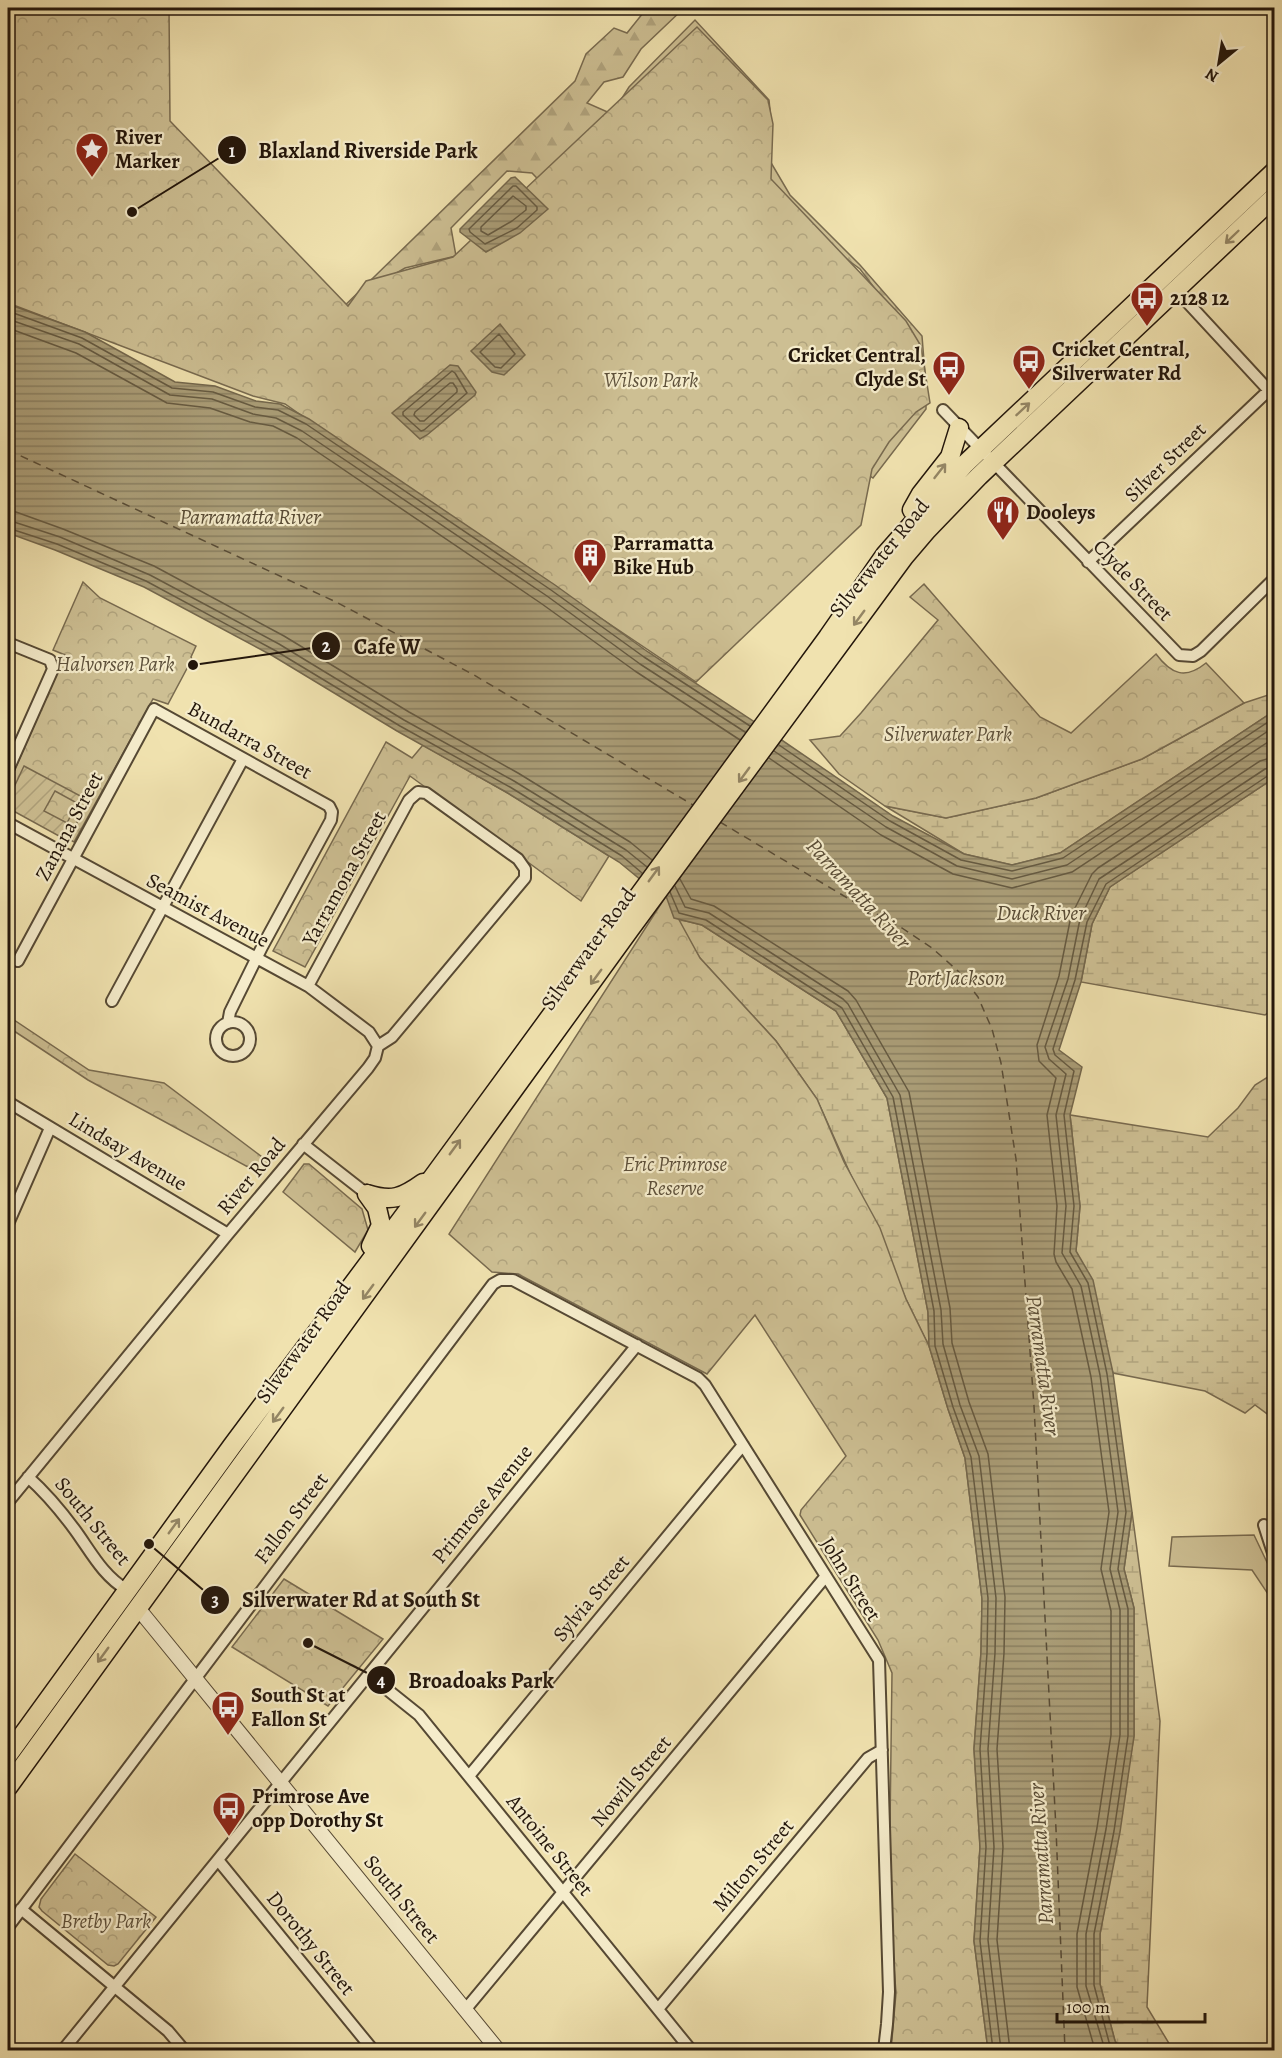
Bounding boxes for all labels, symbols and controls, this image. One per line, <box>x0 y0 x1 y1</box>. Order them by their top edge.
north arrow <box>1189 33 1249 93</box>
text: N <box>1201 63 1223 88</box>
place label: River Marker <box>115 123 180 175</box>
callout: Blaxland Riverside Park <box>217 130 490 170</box>
place icon: River Marker <box>74 131 110 178</box>
text: Blaxland Riverside Park <box>258 136 478 166</box>
text: 1 <box>229 139 236 163</box>
one-way arrow <box>1225 230 1240 244</box>
bus stop icon: 2128 12 <box>1129 280 1165 327</box>
place label: 2128 12 <box>1170 284 1229 312</box>
place label: Cricket Central, Silverwater Rd <box>1052 335 1190 387</box>
place label: Cricket Central, Clyde St <box>788 341 926 393</box>
bus stop icon: Cricket Central, Silverwater Rd <box>1011 343 1047 390</box>
bus stop icon: Cricket Central, Clyde St <box>931 349 967 396</box>
park label: Wilson Park <box>604 366 698 394</box>
one-way arrow <box>1015 402 1030 416</box>
street label: Silver Street <box>1118 416 1212 508</box>
one-way arrow <box>933 463 946 479</box>
street label: Silverwater Road <box>822 492 936 623</box>
restaurant icon: Dooleys <box>985 494 1021 541</box>
place label: Dooleys <box>1026 498 1096 526</box>
water label: Parramatta River <box>179 502 322 532</box>
place label: Parramatta Bike Hub <box>613 529 715 581</box>
street label: Clyde Street <box>1087 533 1179 627</box>
building icon: Parramatta Bike Hub <box>572 537 608 584</box>
one-way arrow <box>853 609 865 625</box>
callout: Cafe W <box>311 626 432 666</box>
text: Cafe W <box>354 632 421 662</box>
text: 2 <box>322 634 331 658</box>
park label: Halvorsen Park <box>55 650 175 678</box>
street label: Bundarra Street <box>183 694 317 786</box>
park label: Silverwater Park <box>884 720 1012 748</box>
street label: Zanana Street <box>28 766 110 886</box>
one-way arrow <box>737 767 750 783</box>
street label: Yarramona Street <box>295 805 393 951</box>
water label: Parramatta River <box>799 832 918 957</box>
street label: Seamist Avenue <box>142 866 274 954</box>
one-way arrow <box>648 867 660 883</box>
street label: Silverwater Road <box>534 881 642 1016</box>
water label: Duck River <box>996 898 1087 928</box>
water label: Port Jackson <box>907 963 1005 993</box>
one-way arrow <box>590 968 602 984</box>
street label: Lindsay Avenue <box>64 1105 192 1197</box>
street label: River Road <box>210 1131 292 1221</box>
one-way arrow <box>449 1139 461 1155</box>
park label: Eric Primrose Reserve <box>623 1150 728 1202</box>
one-way arrow <box>413 1211 426 1227</box>
street label: Silverwater Road <box>249 1274 357 1409</box>
one-way arrow <box>361 1283 374 1299</box>
water label: Parramatta River <box>1018 1293 1068 1439</box>
one-way arrow <box>272 1406 284 1422</box>
street label: Primrose Avenue <box>425 1439 539 1569</box>
street label: Fallon Street <box>247 1467 335 1569</box>
street label: South Street <box>49 1471 137 1571</box>
one-way arrow <box>167 1519 180 1535</box>
street label: John Street <box>814 1531 888 1627</box>
street label: Sylvia Street <box>546 1548 636 1648</box>
callout: Silverwater Rd at South St <box>200 1580 492 1620</box>
text: Silverwater Rd at South St <box>242 1585 481 1615</box>
text: 3 <box>211 1588 219 1612</box>
one-way arrow <box>97 1646 109 1662</box>
callout: Broadoaks Park <box>366 1660 566 1700</box>
text: Broadoaks Park <box>408 1666 554 1696</box>
text: 4 <box>377 1668 386 1692</box>
place label: South St at Fallon St <box>251 1681 345 1733</box>
bus stop icon: South St at Fallon St <box>210 1689 246 1736</box>
street label: Nowill Street <box>584 1729 678 1833</box>
water label: Parramatta River <box>1021 1781 1061 1925</box>
place label: Primrose Ave opp Dorothy St <box>252 1782 383 1834</box>
street label: Antoine Street <box>500 1787 600 1902</box>
bus stop icon: Primrose Ave opp Dorothy St <box>211 1790 247 1837</box>
street label: Milton Street <box>706 1813 800 1917</box>
street label: South Street <box>358 1849 446 1949</box>
street label: Dorothy Street <box>260 1885 362 2001</box>
park label: Bretby Park <box>61 1907 151 1935</box>
scale bar <box>1057 1986 1206 2024</box>
text: 100 m <box>1066 1995 1110 2019</box>

